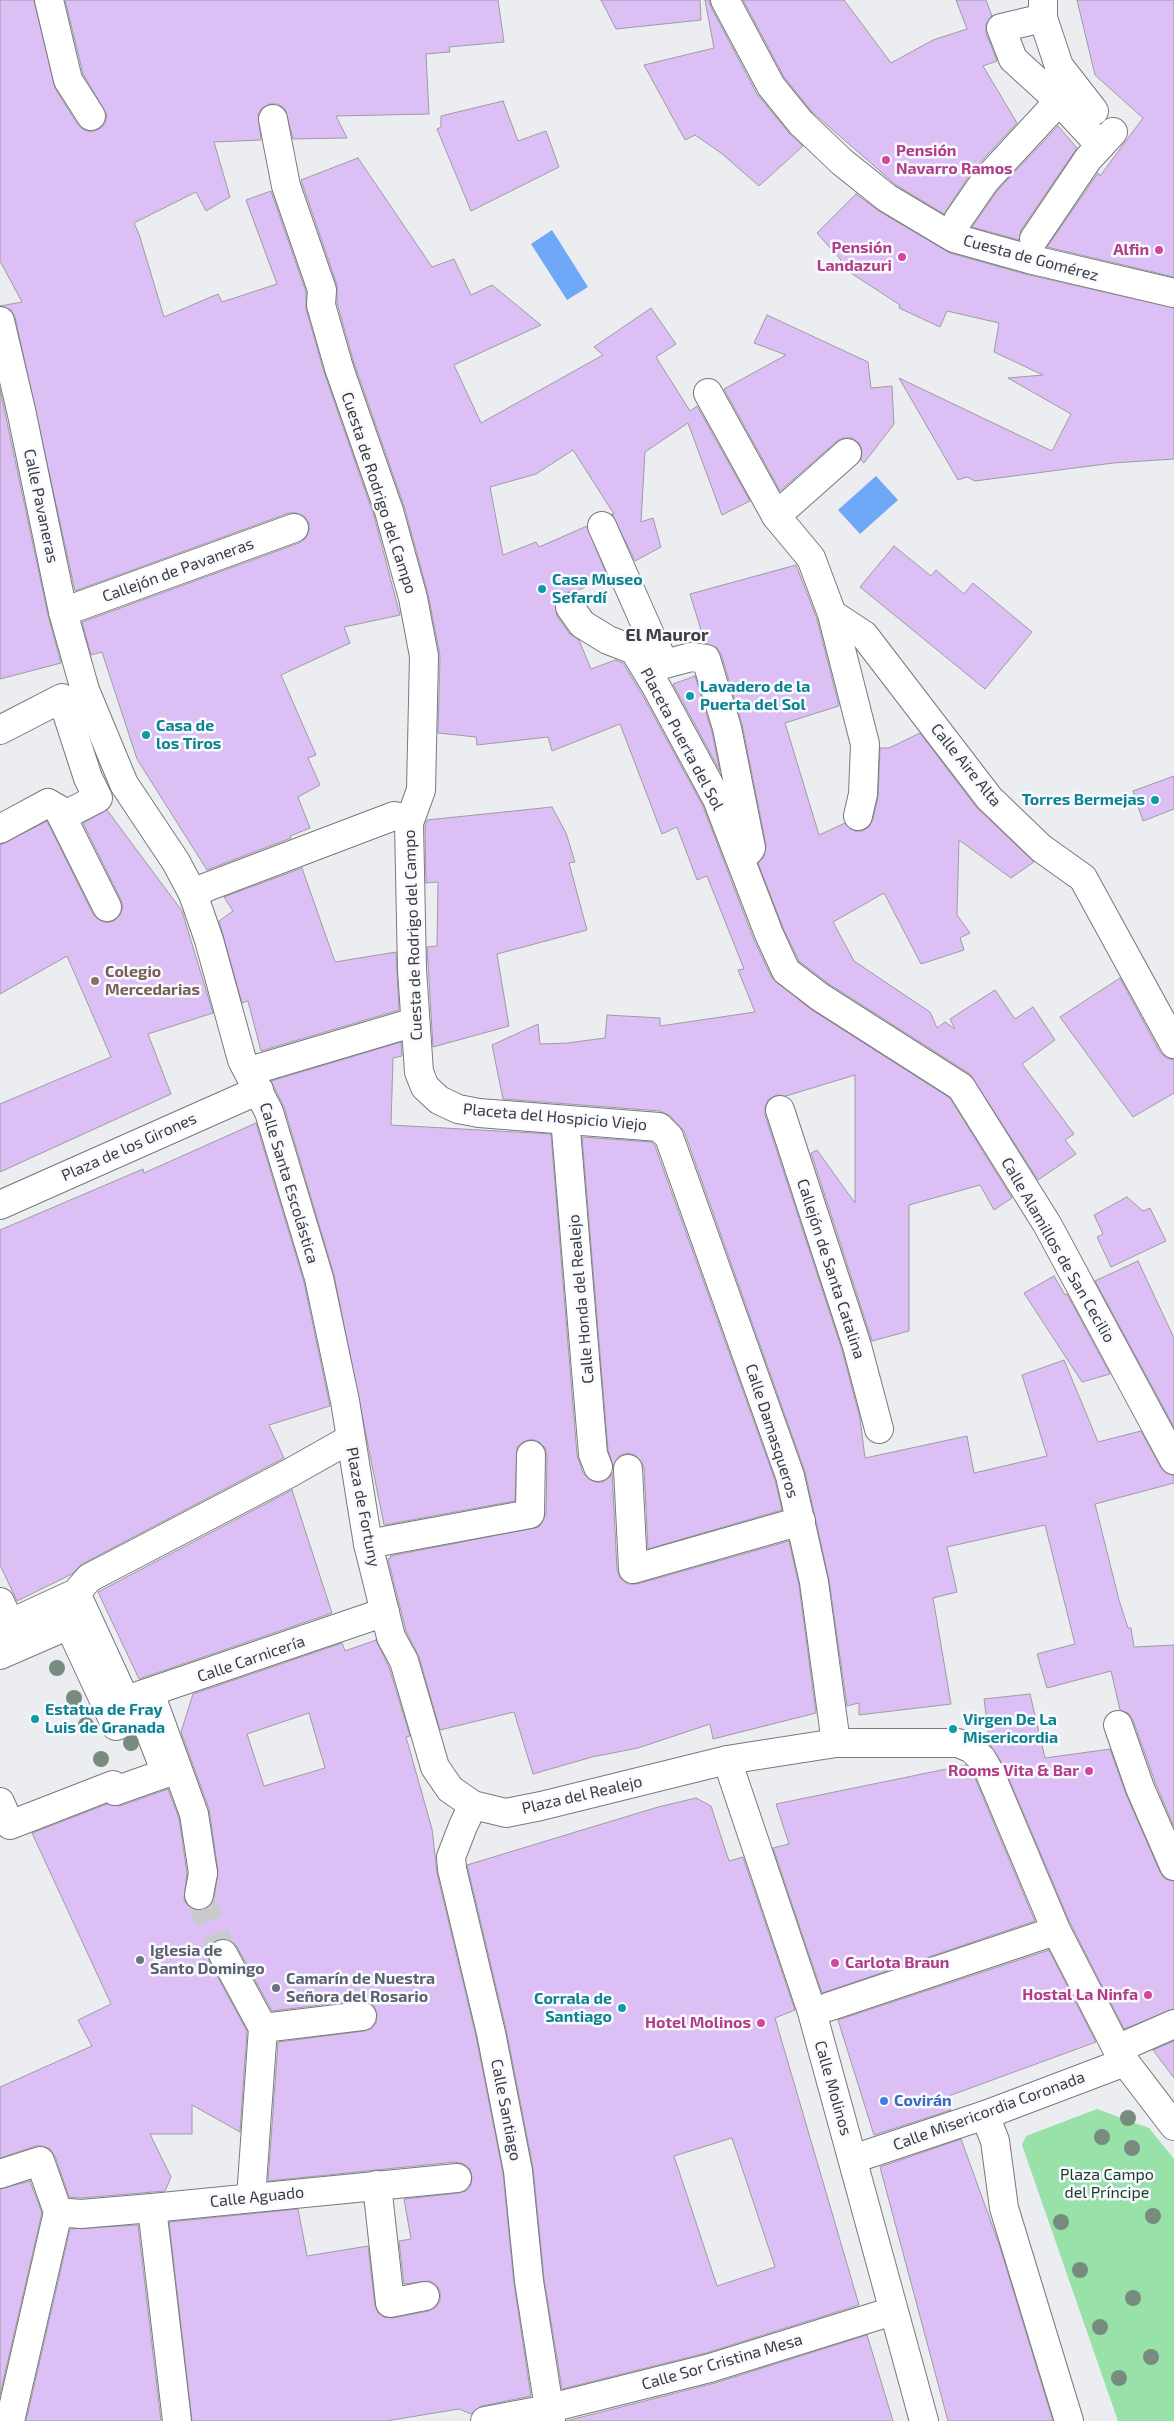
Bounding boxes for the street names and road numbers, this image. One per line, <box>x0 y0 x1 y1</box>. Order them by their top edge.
street label: Cuesta de Gomérez <box>961 231 1101 285</box>
street label: Cuesta de Rodrigo del Campo <box>337 390 421 596</box>
street label: Calle Pavaneras <box>20 447 62 565</box>
street label: Callejón de Pavaneras <box>100 534 256 606</box>
street label: Placeta Puerta del Sol <box>636 664 728 814</box>
street label: Calle Aire Alta <box>927 720 1005 810</box>
street label: Cuesta de Rodrigo del Campo <box>400 829 426 1041</box>
street label: Placeta del Hospicio Viejo <box>462 1099 648 1135</box>
street label: Calle Santa Escolástica <box>255 1100 323 1266</box>
street label: Plaza de los Girones <box>59 1109 199 1185</box>
street label: Calle Alamillos de San Cecilio <box>997 1154 1119 1346</box>
street label: Callejón de Santa Catalina <box>793 1176 869 1362</box>
street label: Calle Honda del Realejo <box>564 1214 598 1384</box>
street label: Calle Damasqueros <box>741 1361 803 1501</box>
street label: Plaza de Fortuny <box>342 1445 384 1569</box>
street label: Calle Carnicería <box>195 1632 307 1686</box>
street label: Plaza del Realejo <box>520 1772 644 1818</box>
street label: Calle Molinos <box>810 2038 856 2138</box>
street label: Calle Santiago <box>487 2057 525 2163</box>
street label: Calle Misericordia Coronada <box>890 2067 1088 2155</box>
street label: Calle Aguado <box>209 2183 305 2211</box>
street label: Calle Sor Cristina Mesa <box>639 2330 805 2394</box>

